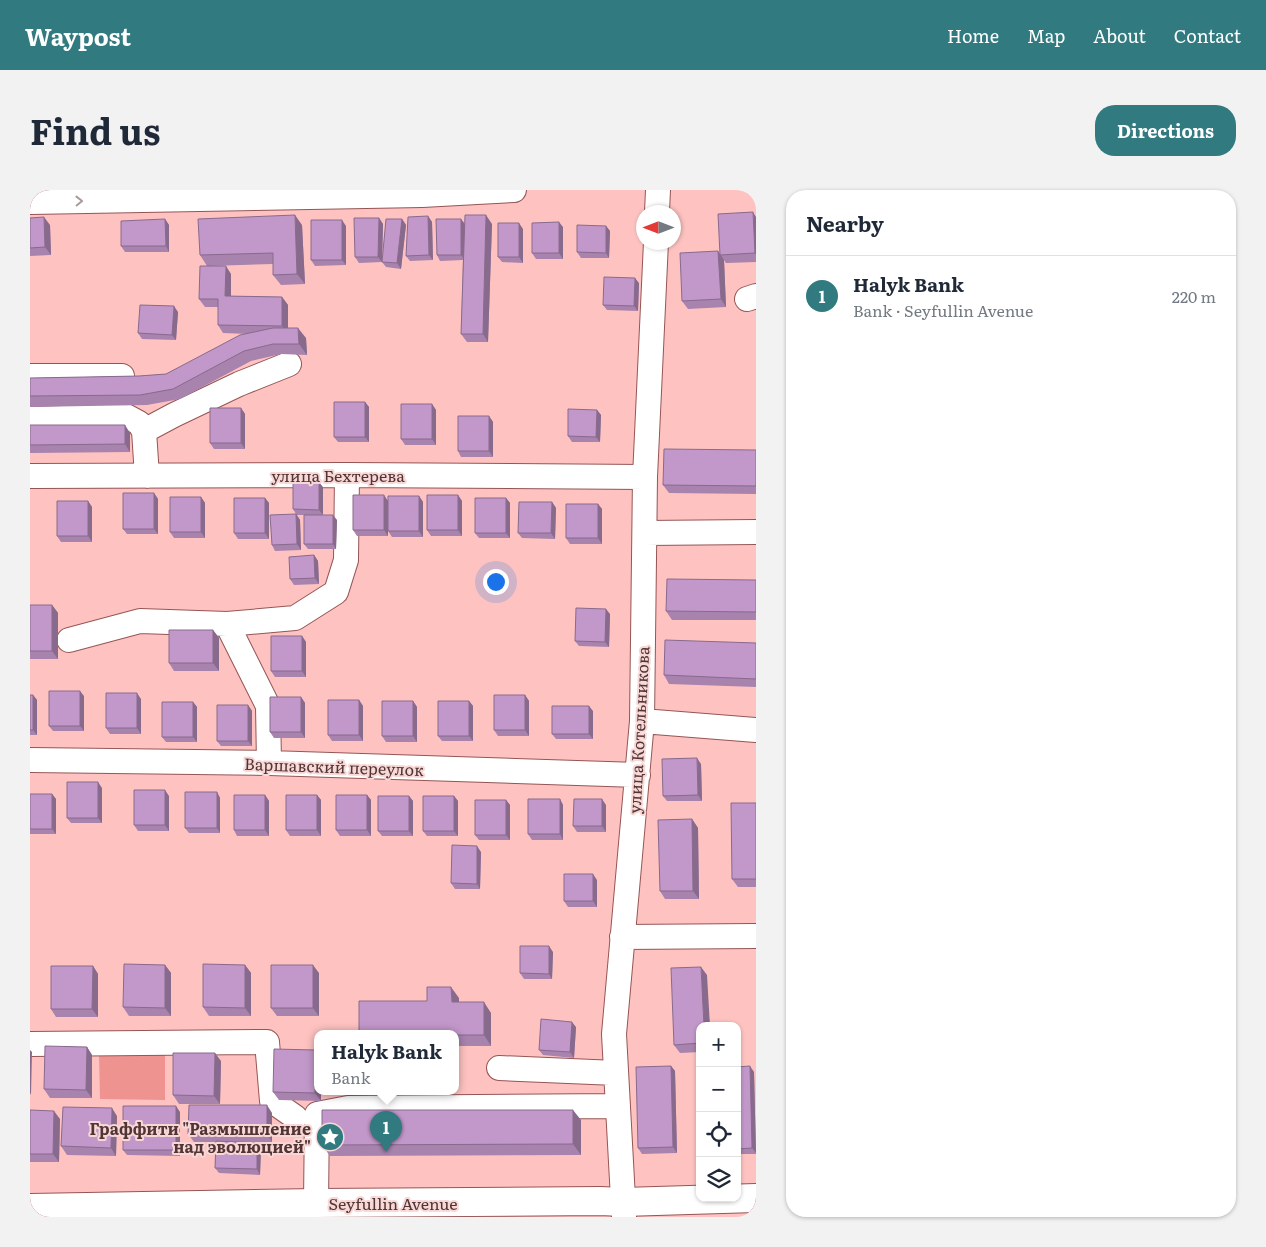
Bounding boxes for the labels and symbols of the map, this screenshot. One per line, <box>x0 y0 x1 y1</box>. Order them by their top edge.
one-way arrow <box>75 196 83 206</box>
north arrow <box>636 205 681 250</box>
street label: улица Бехтерева <box>271 463 405 487</box>
your location <box>483 569 509 595</box>
street label: улица Котельникова <box>622 645 654 814</box>
street label: Варшавский переулок <box>244 751 425 781</box>
pin: 1 <box>370 1111 402 1152</box>
place label: Граффити "Размышление над эволюцией" <box>89 1116 311 1158</box>
place icon: Граффити "Размышление над эволюцией" <box>315 1122 345 1152</box>
street label: Seyfullin Avenue <box>328 1191 458 1215</box>

